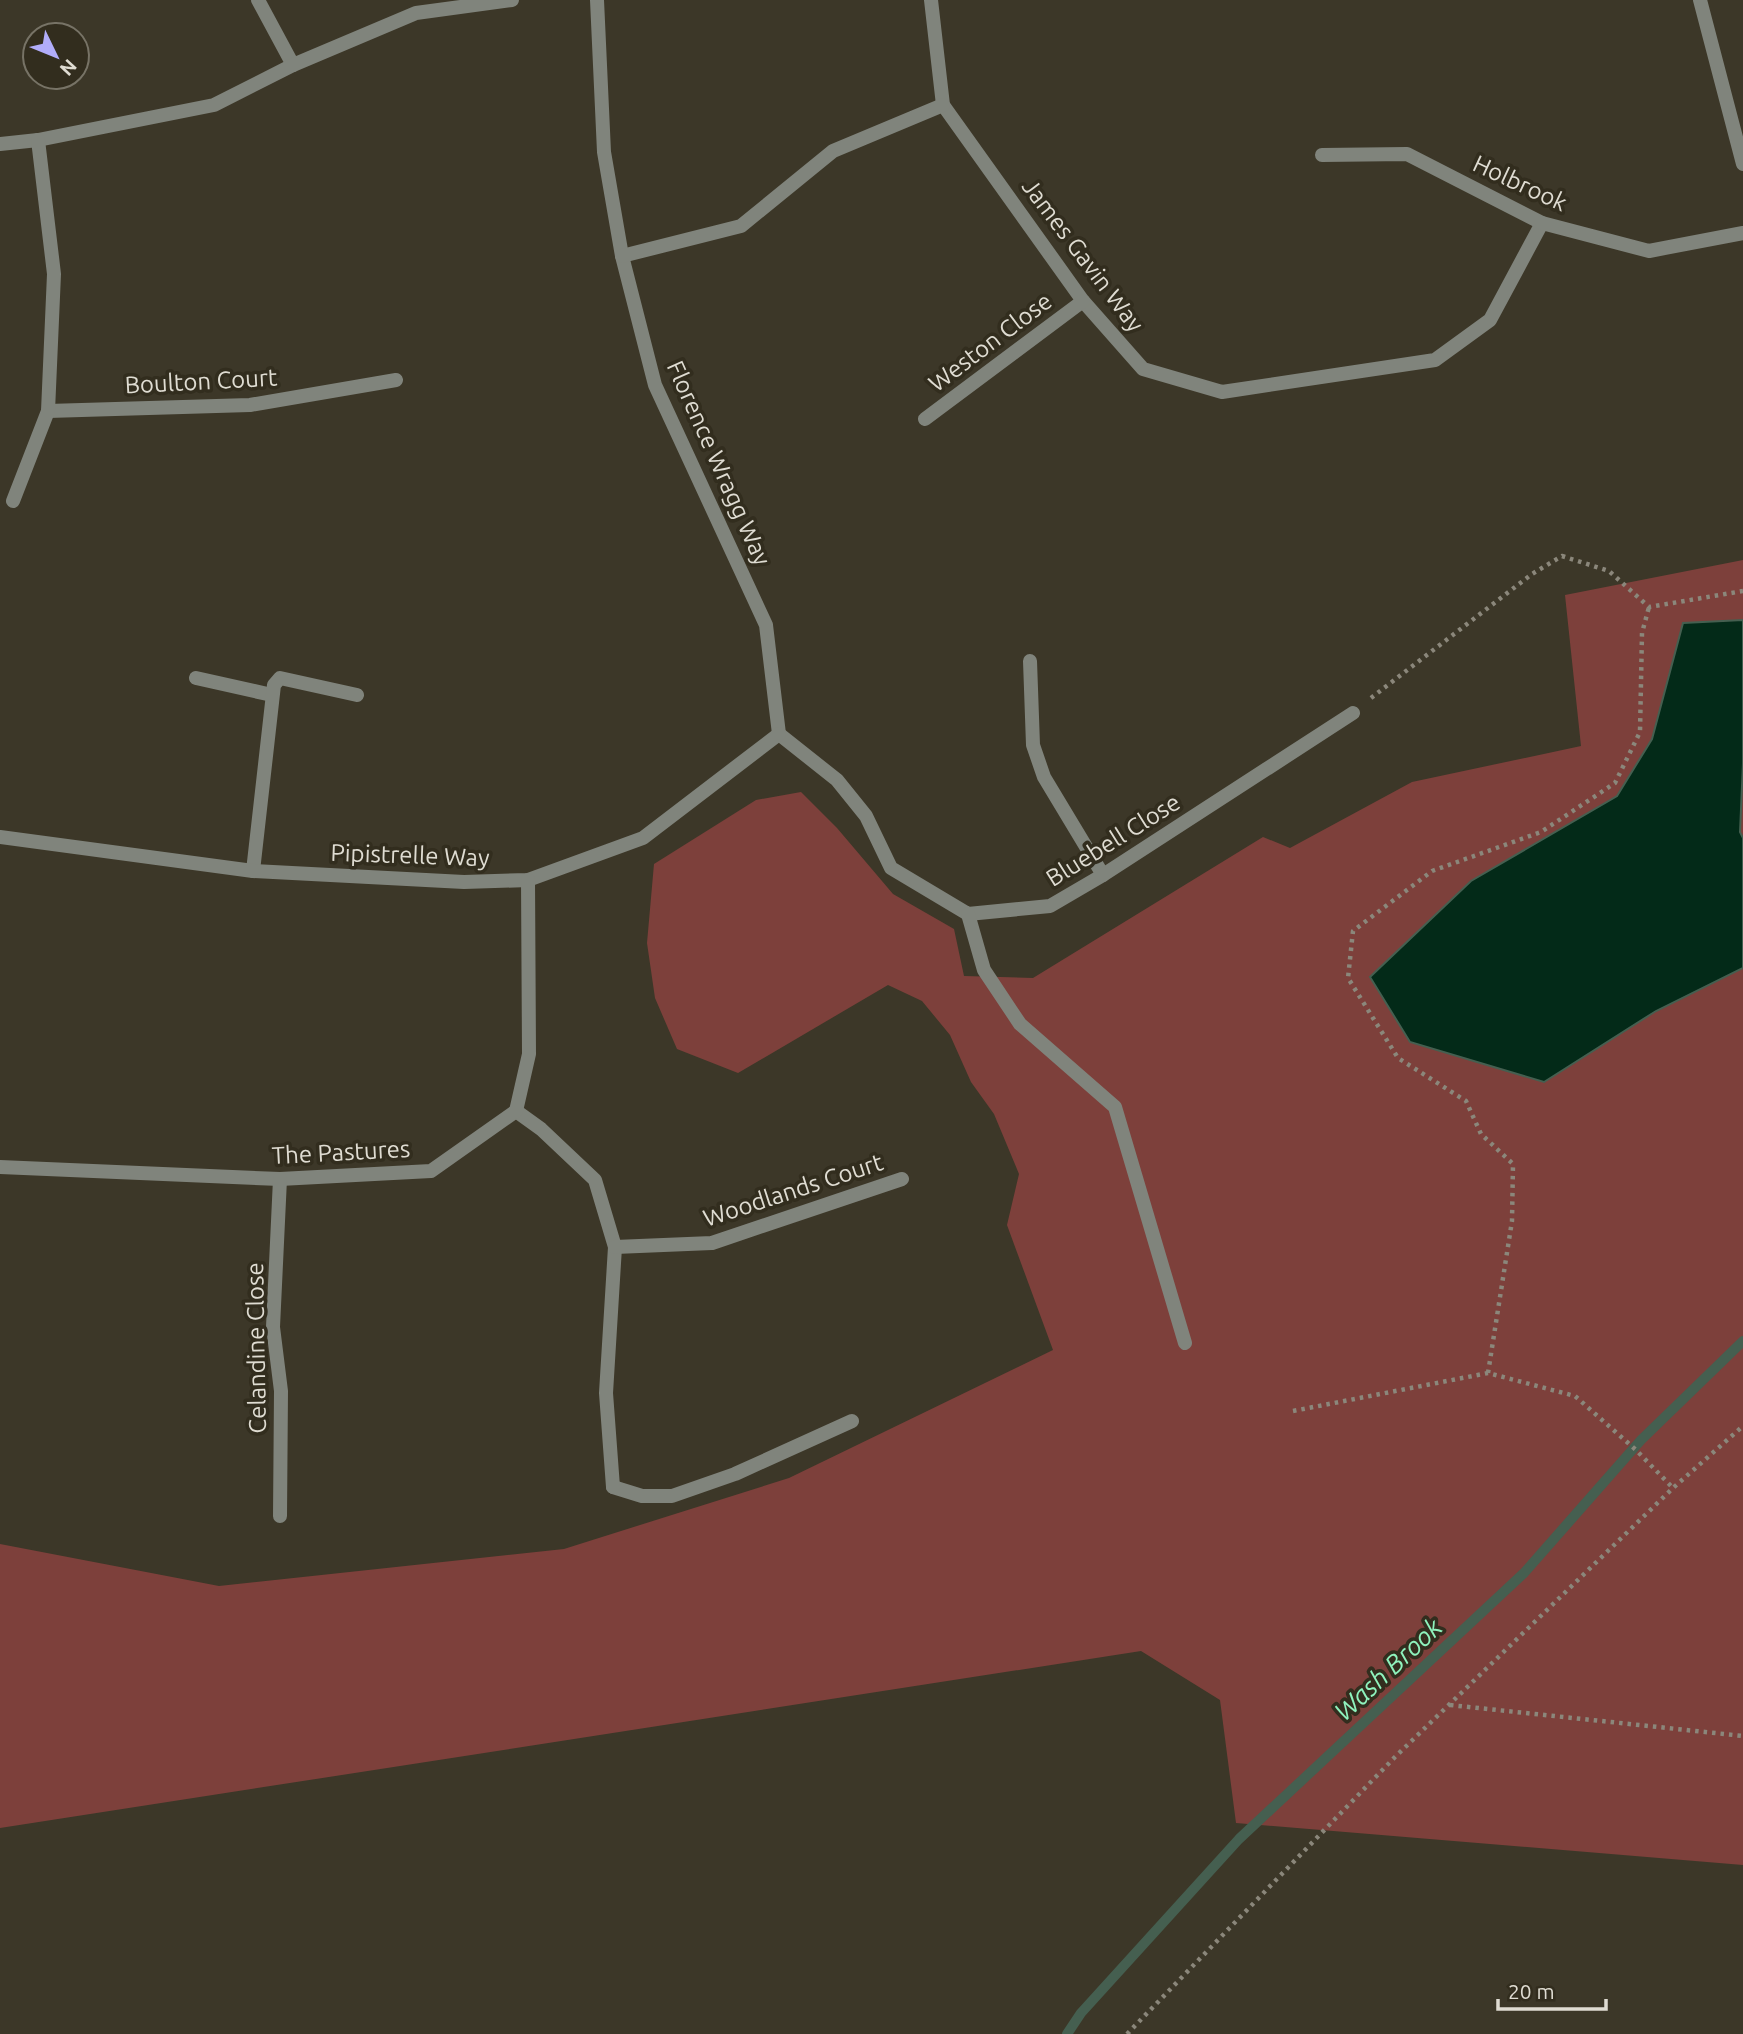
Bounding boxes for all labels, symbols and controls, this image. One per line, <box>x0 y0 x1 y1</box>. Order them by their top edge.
north arrow <box>21 21 91 91</box>
text: N <box>56 55 81 80</box>
street label: Holbrook <box>1469 150 1571 216</box>
street label: James Gavin Way <box>1017 173 1150 337</box>
street label: Weston Close <box>923 287 1057 397</box>
street label: Florence Wragg Way <box>662 357 776 570</box>
street label: Boulton Court <box>124 363 279 398</box>
street label: Bluebell Close <box>1041 788 1185 892</box>
street label: Pipistrelle Way <box>330 839 490 871</box>
street label: The Pastures <box>271 1135 411 1169</box>
street label: Woodlands Court <box>700 1148 887 1232</box>
street label: Celandine Close <box>241 1262 271 1434</box>
water label: Wash Brook <box>1329 1612 1448 1726</box>
scale bar <box>1498 1968 1606 2012</box>
text: 20 m <box>1508 1979 1555 2003</box>

